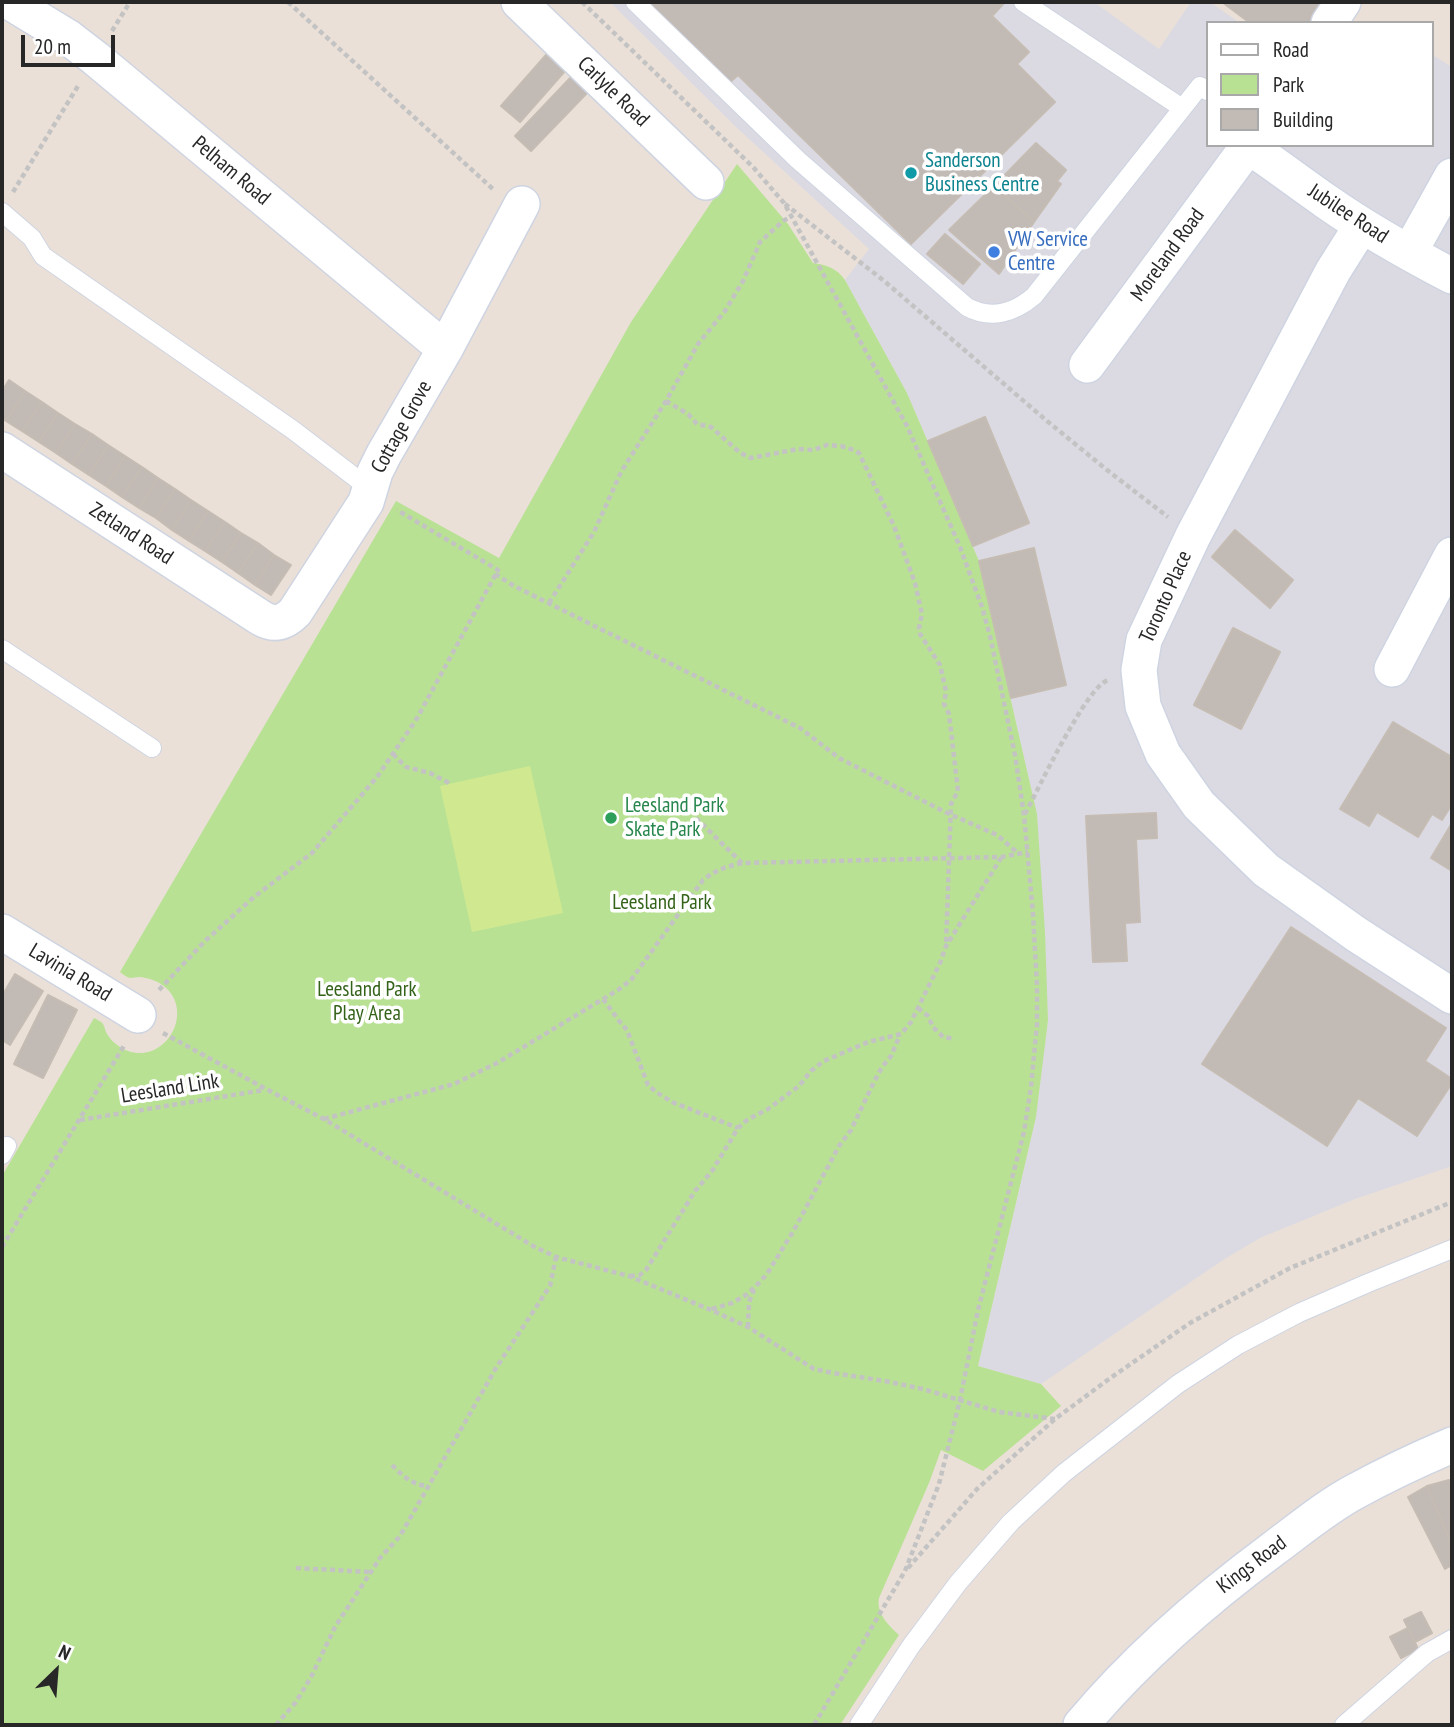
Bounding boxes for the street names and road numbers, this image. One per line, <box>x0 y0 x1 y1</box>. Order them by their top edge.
street label: Carlyle Road <box>572 52 654 132</box>
street label: Pelham Road <box>187 131 275 211</box>
street label: Jubilee Road <box>1303 179 1393 249</box>
street label: Moreland Road <box>1126 204 1210 306</box>
street label: Cottage Grove <box>366 376 438 478</box>
street label: Zetland Road <box>84 498 178 570</box>
street label: Toronto Place <box>1135 547 1197 647</box>
street label: Lavinia Road <box>24 939 116 1007</box>
street label: Leesland Link <box>119 1069 221 1109</box>
street label: Kings Road <box>1212 1531 1292 1599</box>

